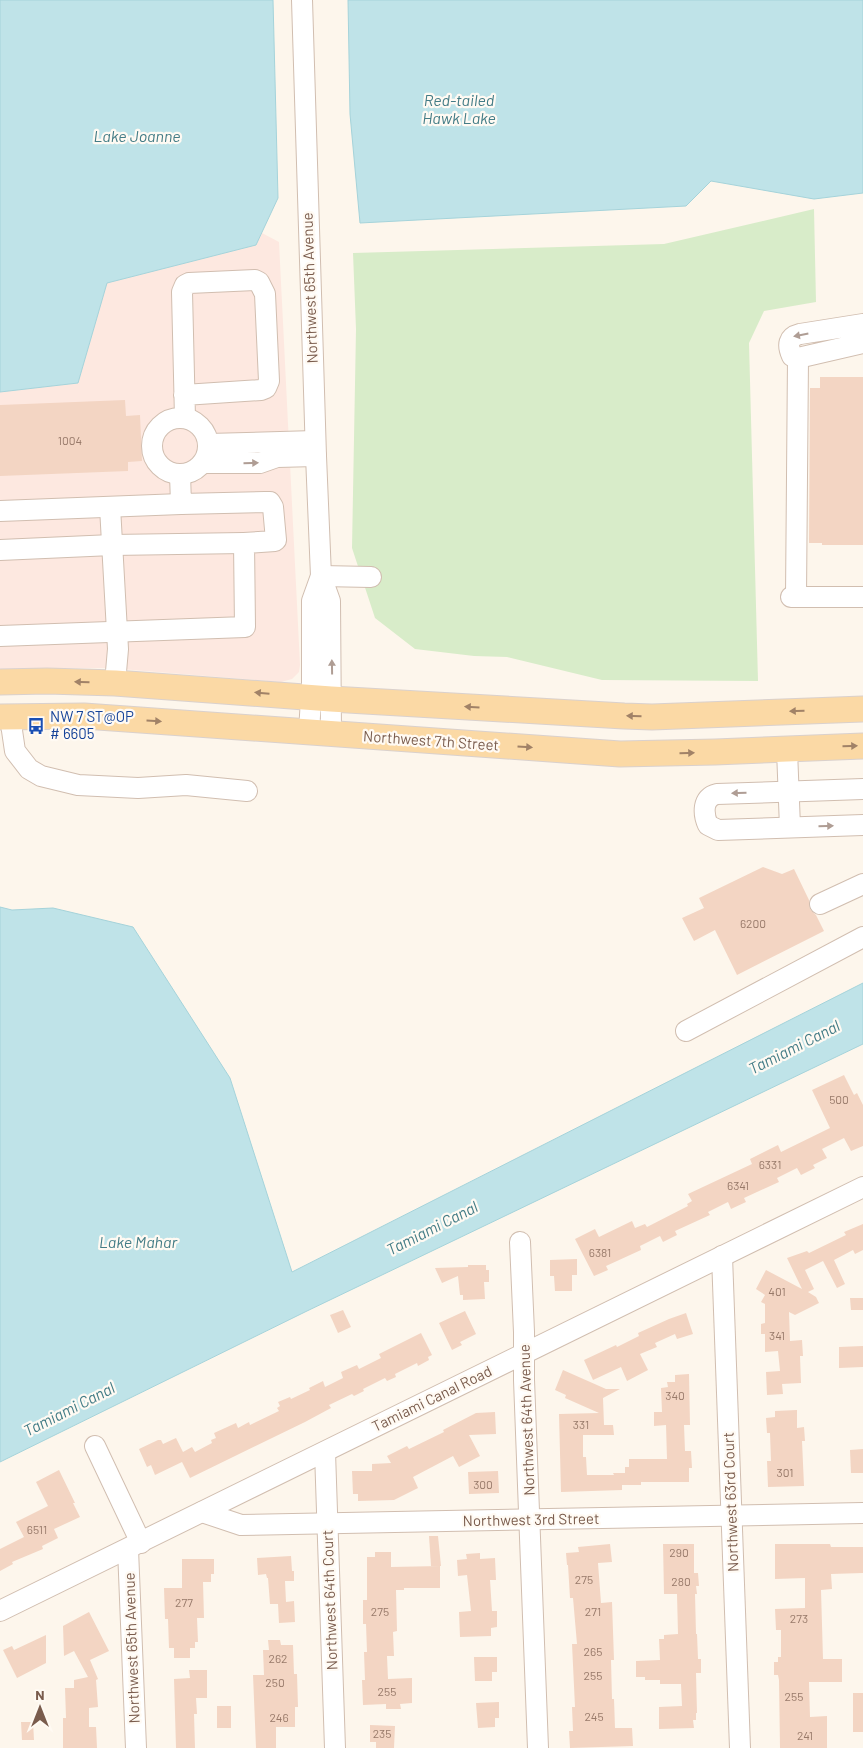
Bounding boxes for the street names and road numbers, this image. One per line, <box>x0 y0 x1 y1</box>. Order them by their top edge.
street label: Northwest 65th Avenue <box>297 212 321 364</box>
street label: Northwest 7th Street <box>363 726 500 754</box>
street label: Northwest 64th Avenue <box>514 1344 538 1496</box>
street label: Tamiami Canal Road <box>369 1361 494 1435</box>
street label: Northwest 63rd Court <box>719 1432 741 1572</box>
street label: Northwest 3rd Street <box>462 1509 599 1529</box>
street label: Northwest 64th Court <box>318 1530 340 1671</box>
street label: Northwest 65th Avenue <box>119 1572 143 1724</box>

